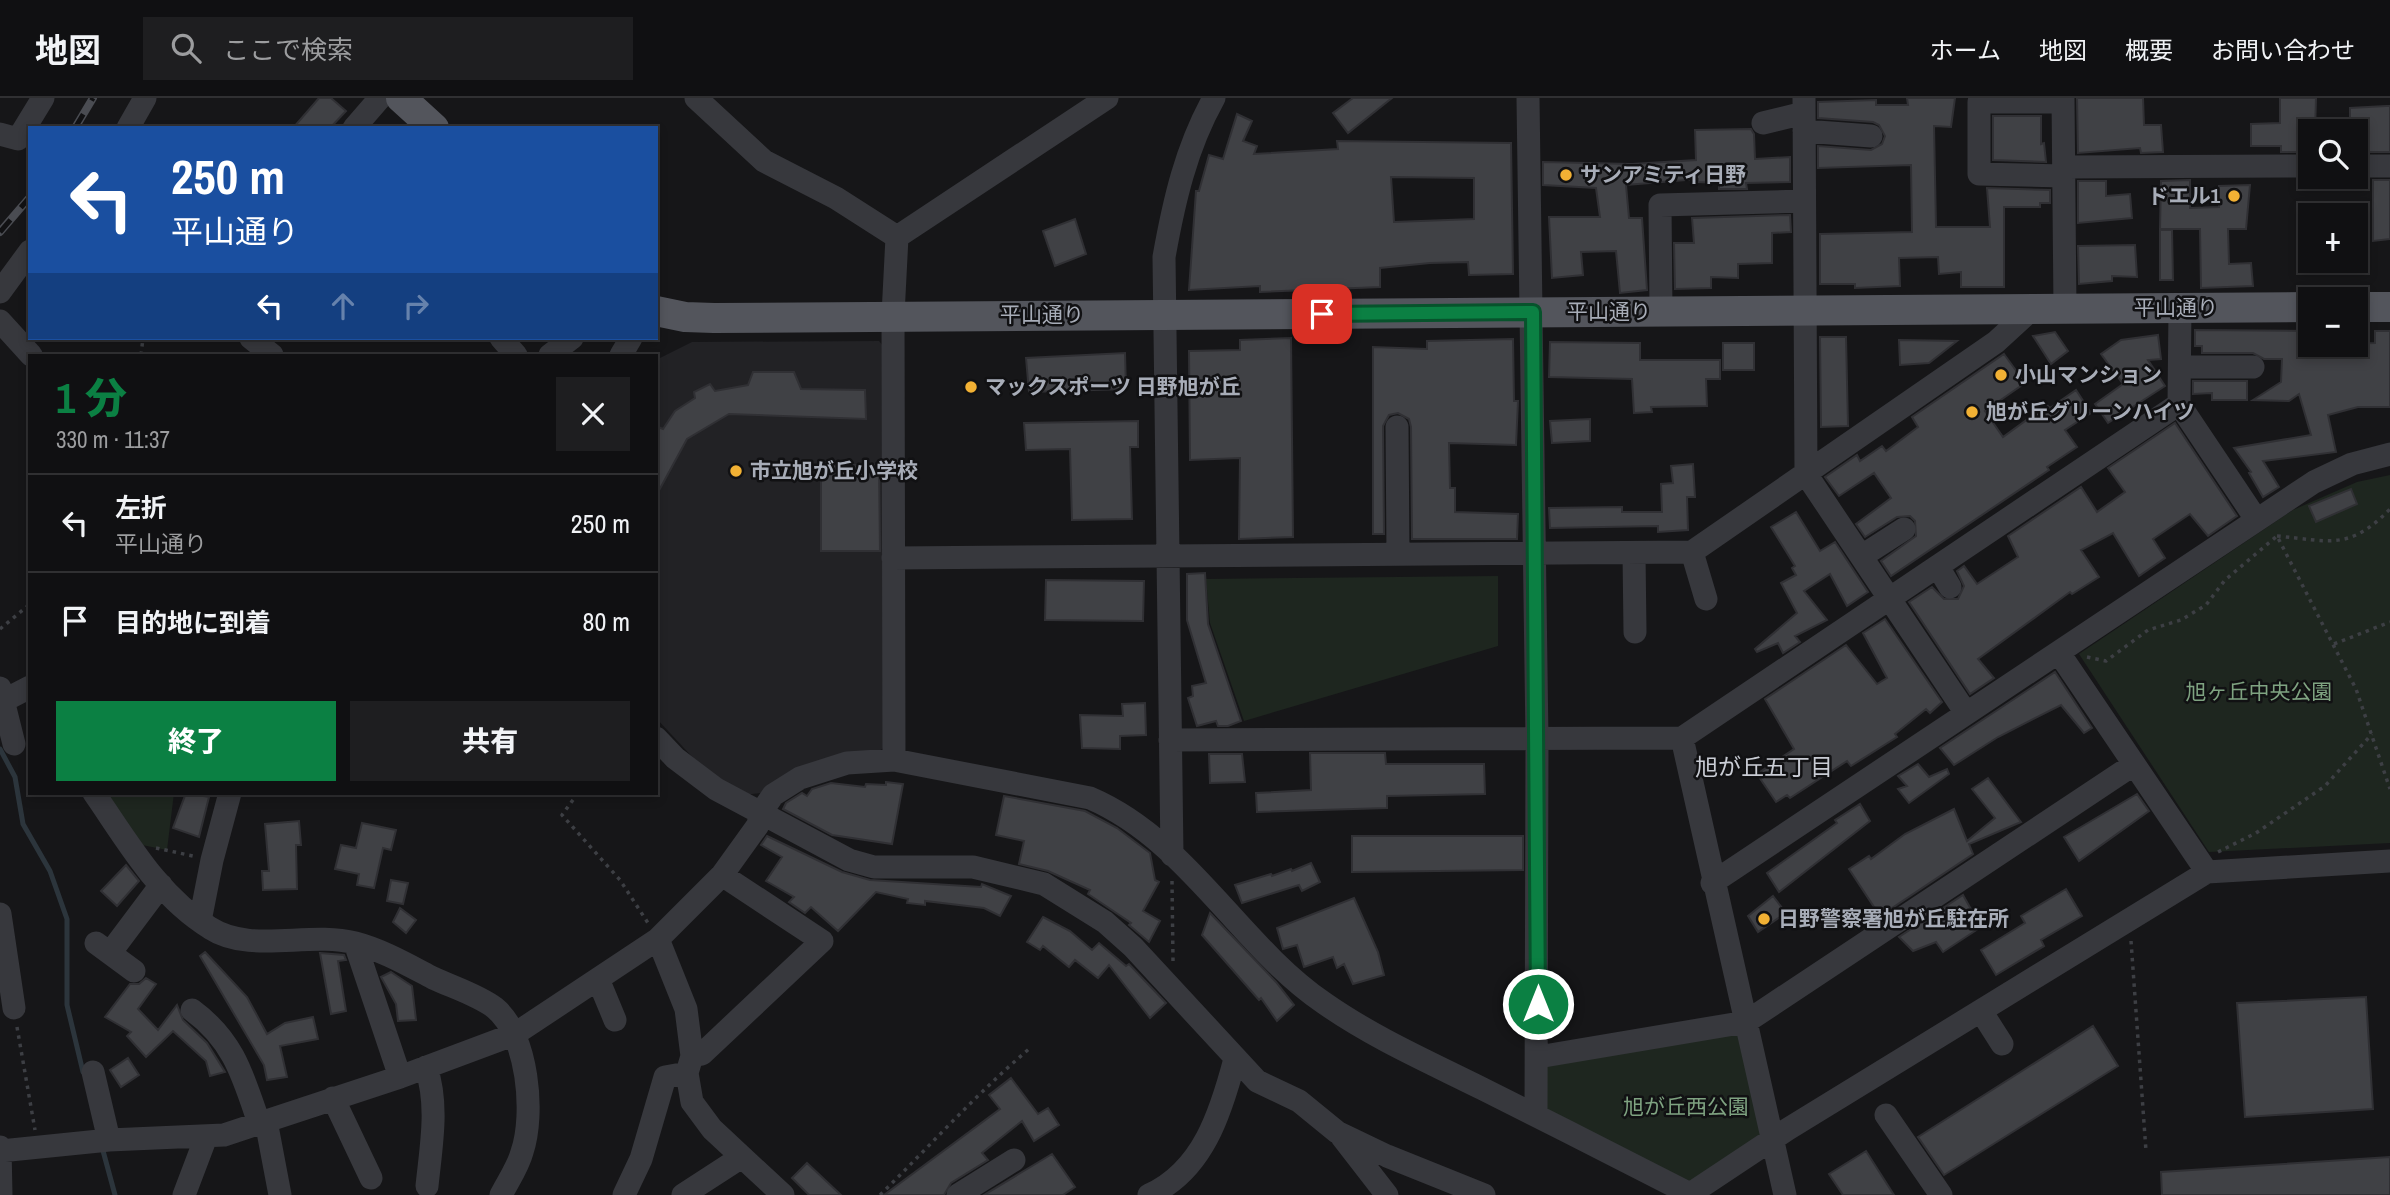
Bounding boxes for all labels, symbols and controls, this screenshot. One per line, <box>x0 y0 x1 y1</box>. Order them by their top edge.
search box <box>143 17 633 80</box>
text: 地図 <box>35 28 101 72</box>
icon: search <box>167 29 205 67</box>
text: ここで検索 <box>223 32 353 67</box>
text: ホーム <box>1930 34 2001 66</box>
text: 地図 <box>2039 34 2087 66</box>
text: 概要 <box>2125 34 2173 66</box>
text: お問い合わせ <box>2211 34 2355 66</box>
map controls <box>2298 119 2368 357</box>
button: search <box>2298 119 2368 189</box>
text: 250 m <box>171 143 285 209</box>
icon: left <box>56 154 147 245</box>
place label: サンアミティ日野 <box>1580 160 1746 189</box>
marker: サンアミティ日野 <box>1558 167 1574 183</box>
place label: ドエル1 <box>2147 181 2220 210</box>
marker: ドエル1 <box>2226 188 2242 204</box>
button: + <box>2298 203 2368 273</box>
text: 平山通り <box>171 210 299 253</box>
pin <box>1292 284 1352 344</box>
icon: left <box>251 287 289 325</box>
icon: ahead <box>324 287 362 325</box>
icon: right <box>397 287 435 325</box>
button: − <box>2298 287 2368 357</box>
street label: 平山通り <box>2134 293 2218 322</box>
icon: arrive <box>1303 295 1341 333</box>
street label: 平山通り <box>1567 297 1651 326</box>
street label: 平山通り <box>1000 300 1084 329</box>
place label: 小山マンション <box>2015 360 2162 389</box>
marker: 小山マンション <box>1993 367 2009 383</box>
text: 1 分 <box>56 370 127 426</box>
place label: マックスポーツ 日野旭が丘 <box>985 372 1241 401</box>
button: close <box>556 377 630 451</box>
marker: マックスポーツ 日野旭が丘 <box>963 379 979 395</box>
place label: 旭が丘グリーンハイツ <box>1986 397 2195 426</box>
marker: 旭が丘グリーンハイツ <box>1964 404 1980 420</box>
text: 330 m · 11:37 <box>56 424 170 455</box>
place label: 市立旭が丘小学校 <box>750 456 918 485</box>
marker: 市立旭が丘小学校 <box>728 463 744 479</box>
text: 左折 <box>115 490 167 525</box>
icon: left <box>56 504 94 542</box>
text: 250 m <box>571 506 630 541</box>
text: 平山通り <box>115 528 207 559</box>
icon: arrive <box>56 602 94 640</box>
text: 80 m <box>583 604 630 639</box>
text: 目的地に到着 <box>115 605 271 640</box>
park label: 旭ヶ丘中央公園 <box>2186 677 2333 706</box>
button: 終了 <box>56 701 336 781</box>
button: 共有 <box>350 701 630 781</box>
district label: 旭が丘五丁目 <box>1695 751 1833 782</box>
place label: 日野警察署旭が丘駐在所 <box>1778 904 2009 933</box>
marker: 日野警察署旭が丘駐在所 <box>1756 911 1772 927</box>
position arrow <box>1501 967 1575 1041</box>
park label: 旭が丘西公園 <box>1623 1092 1749 1121</box>

